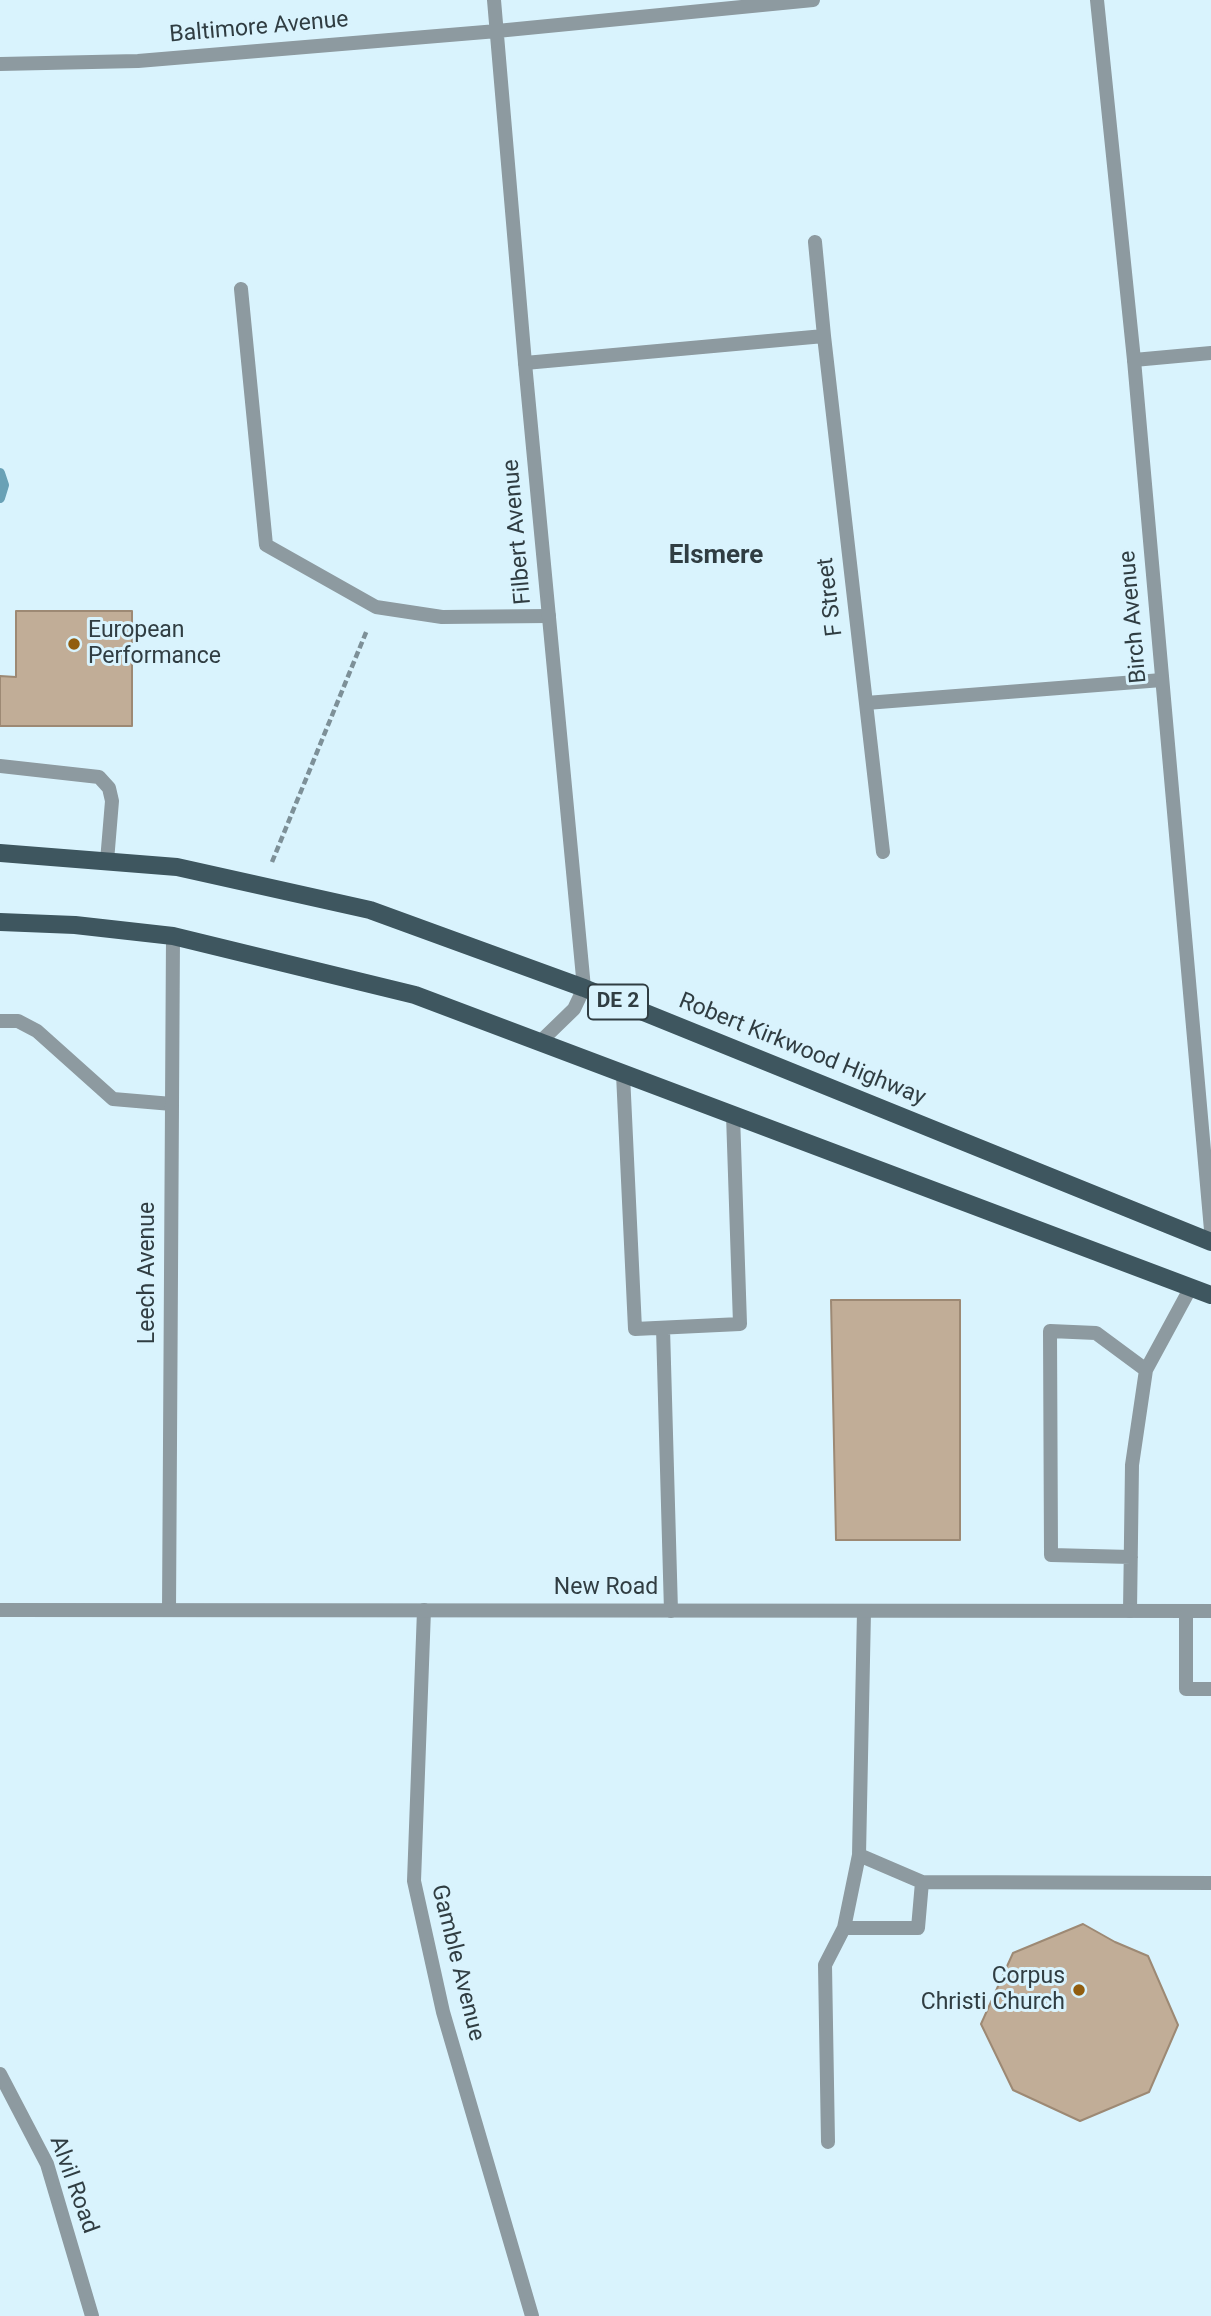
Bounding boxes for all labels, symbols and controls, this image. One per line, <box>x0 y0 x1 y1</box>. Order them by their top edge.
street label: Baltimore Avenue <box>168 6 350 50</box>
street label: Filbert Avenue <box>498 458 538 606</box>
district label: Elsmere <box>669 540 763 572</box>
street label: Birch Avenue <box>1114 549 1154 685</box>
street label: F Street <box>812 556 850 638</box>
place label: European Performance <box>88 617 221 671</box>
marker: European Performance <box>66 636 82 652</box>
road number: DE 2 <box>588 984 648 1020</box>
street label: Robert Kirkwood Highway <box>675 988 929 1112</box>
street label: Leech Avenue <box>134 1202 162 1344</box>
street label: New Road <box>554 1574 658 1602</box>
street label: Gamble Avenue <box>424 1882 490 2044</box>
place label: Corpus Christi Church <box>921 1963 1065 2017</box>
marker: Corpus Christi Church <box>1071 1982 1087 1998</box>
street label: Alvil Road <box>43 2133 103 2237</box>

